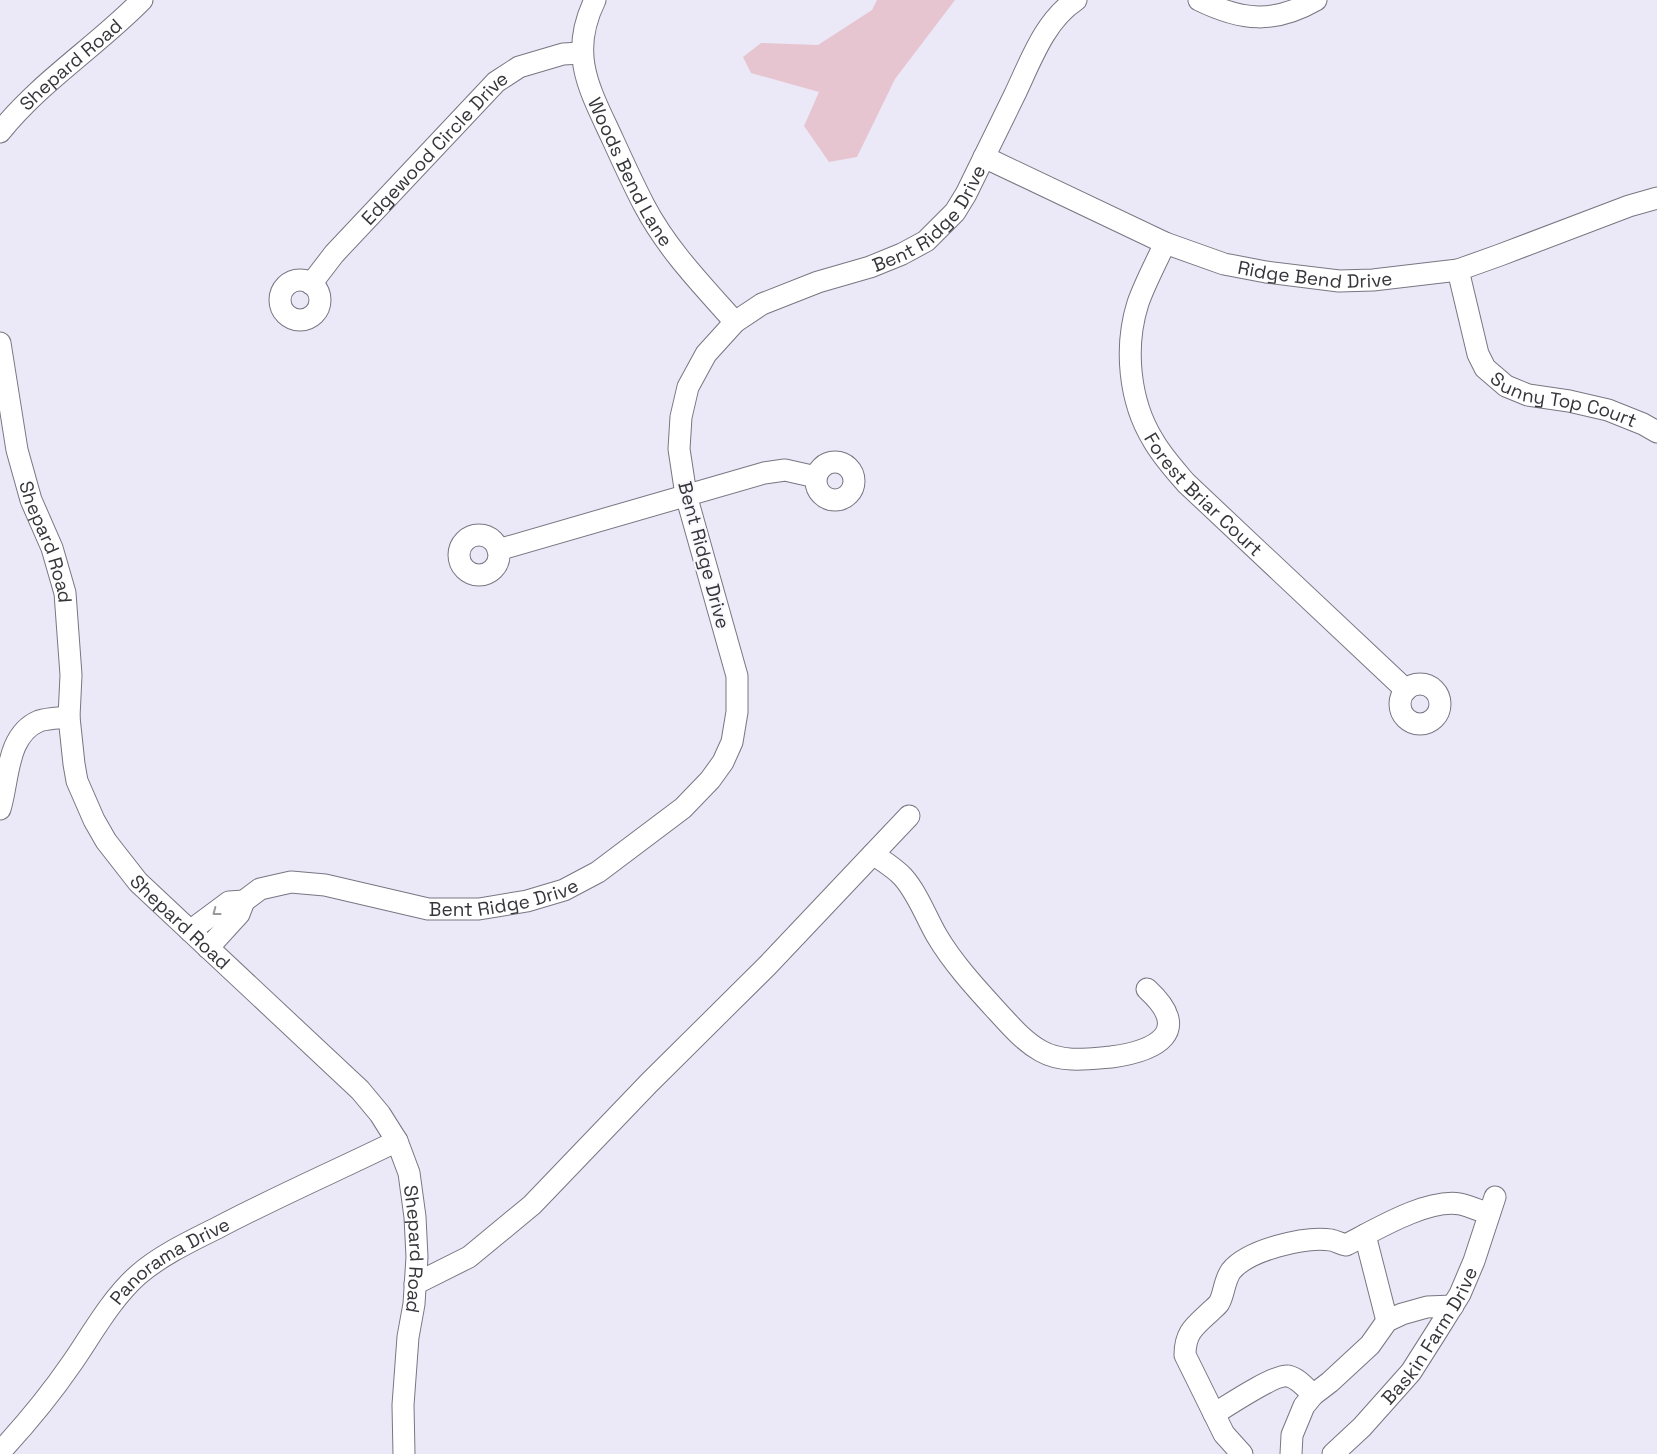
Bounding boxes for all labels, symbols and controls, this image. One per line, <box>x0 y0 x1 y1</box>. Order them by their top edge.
street label: Shepard Road <box>14 13 127 116</box>
street label: Edgewood Circle Drive <box>355 65 513 230</box>
street label: Woods Bend Lane <box>582 93 679 251</box>
street label: Bent Ridge Drive <box>868 161 991 277</box>
street label: Ridge Bend Drive <box>1236 254 1394 294</box>
street label: Sunny Top Court <box>1485 366 1641 433</box>
street label: Forest Briar Court <box>1139 428 1268 561</box>
street label: Shepard Road <box>14 478 78 604</box>
street label: Bent Ridge Drive <box>672 479 736 631</box>
street label: Shepard Road <box>124 869 236 975</box>
street label: Bent Ridge Drive <box>429 872 582 922</box>
one-way arrow <box>212 906 222 915</box>
street label: Shepard Road <box>398 1183 430 1315</box>
street label: Panorama Drive <box>104 1211 234 1310</box>
street label: Baskin Farm Drive <box>1376 1263 1483 1410</box>

